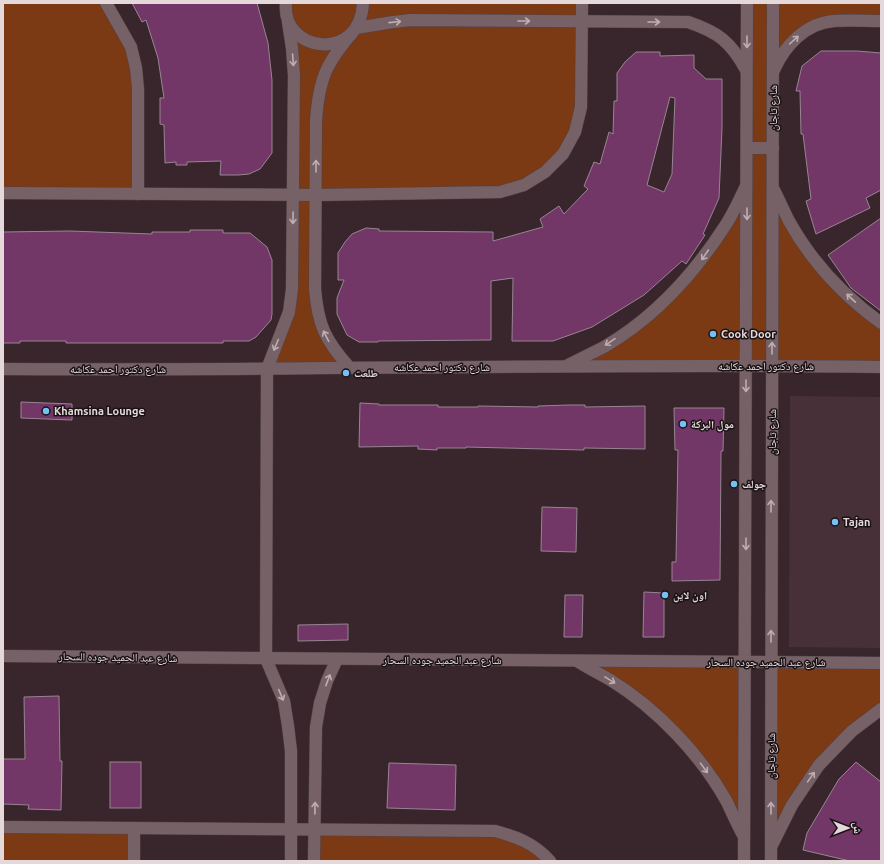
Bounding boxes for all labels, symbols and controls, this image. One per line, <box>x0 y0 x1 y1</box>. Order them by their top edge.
one-way arrow <box>517 17 530 25</box>
one-way arrow <box>388 18 401 25</box>
one-way arrow <box>647 18 660 26</box>
one-way arrow <box>743 35 751 48</box>
one-way arrow <box>788 36 799 45</box>
one-way arrow <box>290 53 297 66</box>
street label: شارع تاجان <box>767 85 780 131</box>
one-way arrow <box>312 160 320 173</box>
one-way arrow <box>743 207 751 220</box>
one-way arrow <box>289 211 297 224</box>
one-way arrow <box>701 249 709 260</box>
one-way arrow <box>846 294 856 303</box>
place label: Cook Door <box>721 328 776 340</box>
marker: Cook Door <box>708 329 718 339</box>
one-way arrow <box>322 330 330 342</box>
one-way arrow <box>605 338 616 346</box>
one-way arrow <box>272 339 279 351</box>
one-way arrow <box>768 342 776 355</box>
street label: شارع دكتور احمد عكاشه <box>718 360 814 373</box>
street label: شارع دكتور احمد عكاشه <box>394 361 490 374</box>
street label: شارع دكتور احمد عكاشه <box>70 363 166 376</box>
place label: طلعت <box>354 367 379 379</box>
marker: طلعت <box>341 368 351 378</box>
one-way arrow <box>742 379 750 392</box>
place label: Khamsina Lounge <box>54 405 145 417</box>
marker: Khamsina Lounge <box>41 406 51 416</box>
street label: شارع تاجان <box>766 409 779 455</box>
place label: مول البركة <box>691 418 734 432</box>
marker: مول البركة <box>678 419 688 429</box>
place label: جولف <box>742 478 766 491</box>
marker: جولف <box>729 479 739 489</box>
one-way arrow <box>767 500 775 513</box>
place label: Tajan <box>843 516 871 528</box>
marker: Tajan <box>830 517 840 527</box>
one-way arrow <box>742 537 750 550</box>
place label: اون لاين <box>673 589 707 603</box>
marker: اون لاين <box>660 590 670 600</box>
one-way arrow <box>767 630 775 643</box>
street label: شارع عبد الحميد جوده السحار <box>58 650 177 665</box>
street label: شارع عبد الحميد جوده السحار <box>382 654 501 667</box>
street label: شارع عبد الحميد جوده السحار <box>706 656 825 669</box>
one-way arrow <box>324 674 332 686</box>
one-way arrow <box>604 676 615 684</box>
one-way arrow <box>278 688 285 700</box>
street label: شارع تاجان <box>765 733 778 779</box>
one-way arrow <box>700 762 708 773</box>
one-way arrow <box>807 772 815 783</box>
one-way arrow <box>311 802 319 815</box>
one-way arrow <box>767 802 775 815</box>
north arrow <box>828 808 868 848</box>
text: ش <box>850 822 864 834</box>

